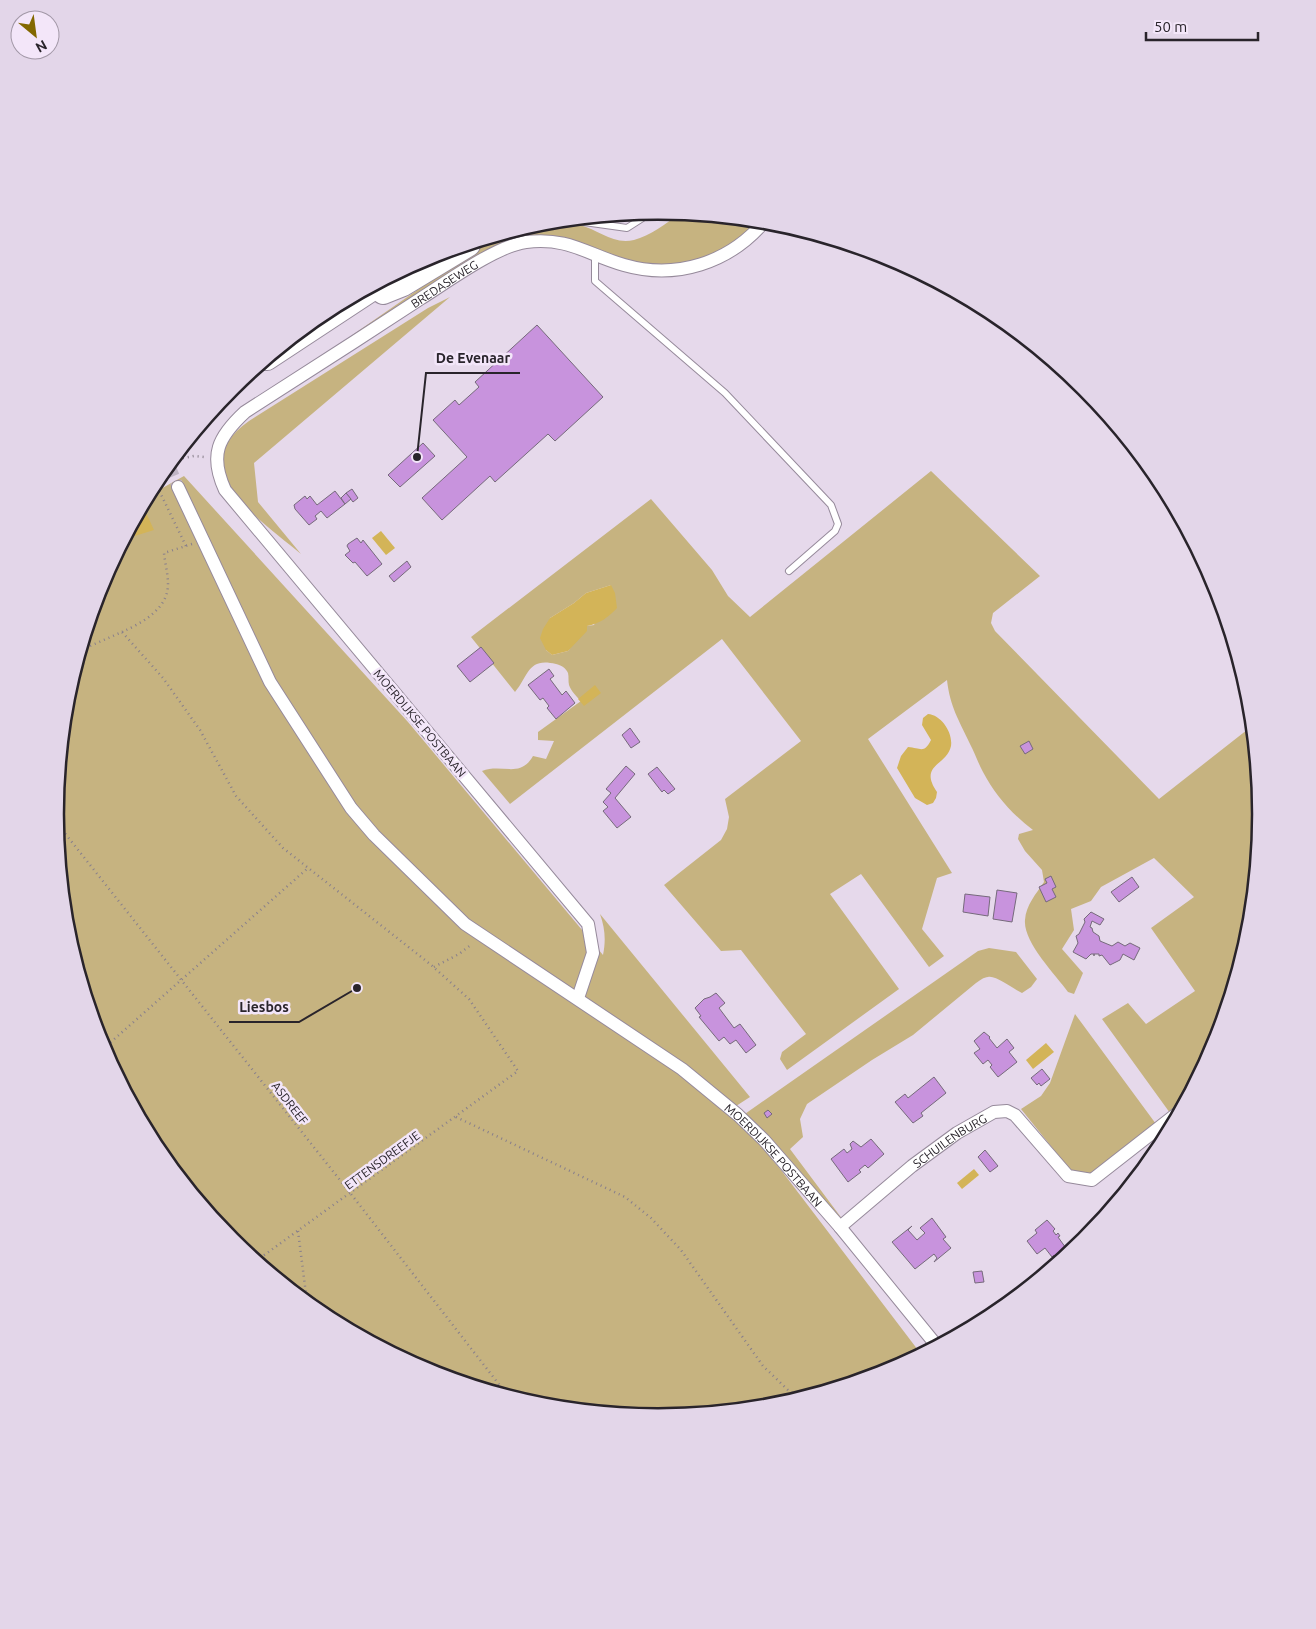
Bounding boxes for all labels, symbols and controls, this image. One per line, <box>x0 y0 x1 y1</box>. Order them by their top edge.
north arrow <box>10 10 60 60</box>
scale bar <box>1146 10 1258 42</box>
text: 50 m <box>1154 18 1187 35</box>
text: N <box>33 37 50 56</box>
street label: BREDASEWEG <box>408 257 480 310</box>
callout: De Evenaar <box>426 344 520 373</box>
text: De Evenaar <box>436 350 510 366</box>
street label: MOERDIJKSE POSTBAAN <box>371 667 469 779</box>
callout: Liesbos <box>229 993 299 1022</box>
text: Liesbos <box>239 999 289 1015</box>
street label: ASDREEF <box>269 1079 311 1127</box>
street label: MOERDIJKSE POSTBAAN <box>723 1101 825 1209</box>
street label: SCHUILENBURG <box>910 1111 989 1170</box>
street label: ETTENSDREEFJE <box>342 1128 422 1192</box>

